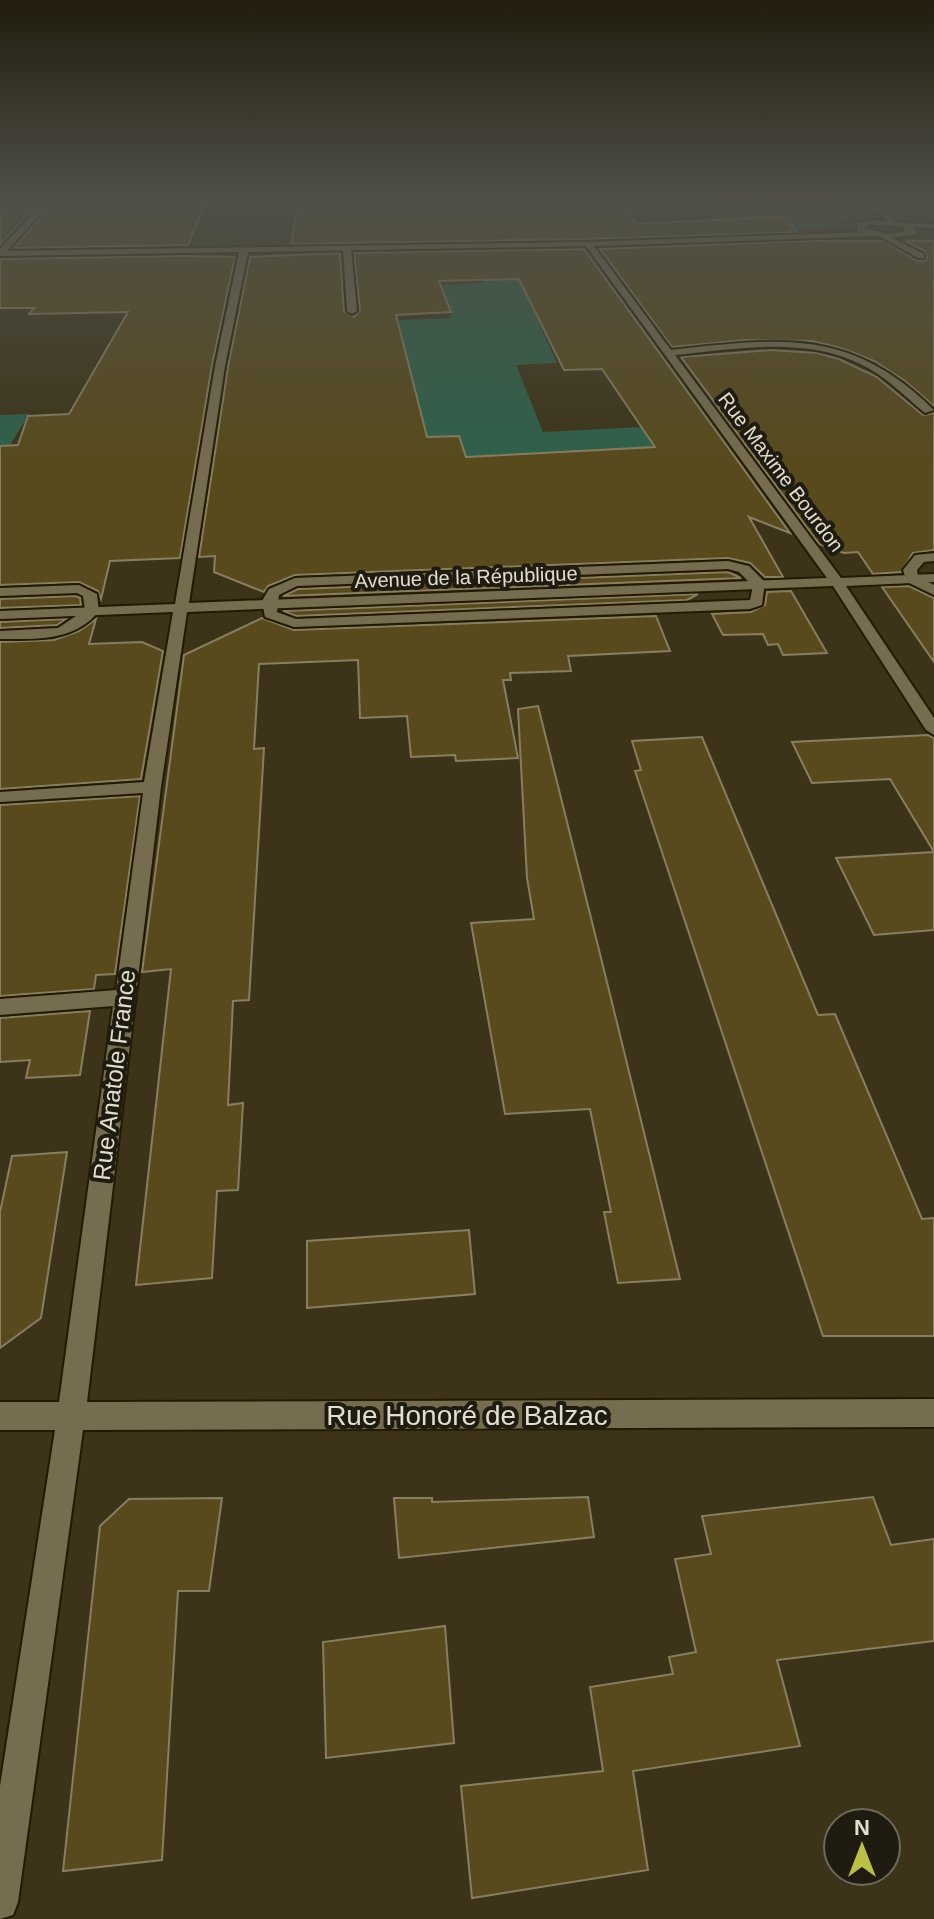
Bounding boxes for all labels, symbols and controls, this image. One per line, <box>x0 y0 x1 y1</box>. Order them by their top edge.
street label: Rue Maxime Bourdon <box>714 388 848 556</box>
street label: Avenue de la République <box>354 562 578 592</box>
street label: Rue Anatole France <box>88 968 140 1182</box>
street label: Rue Honoré de Balzac <box>326 1400 608 1431</box>
north arrow <box>822 1807 902 1887</box>
text: N <box>854 1815 870 1840</box>

